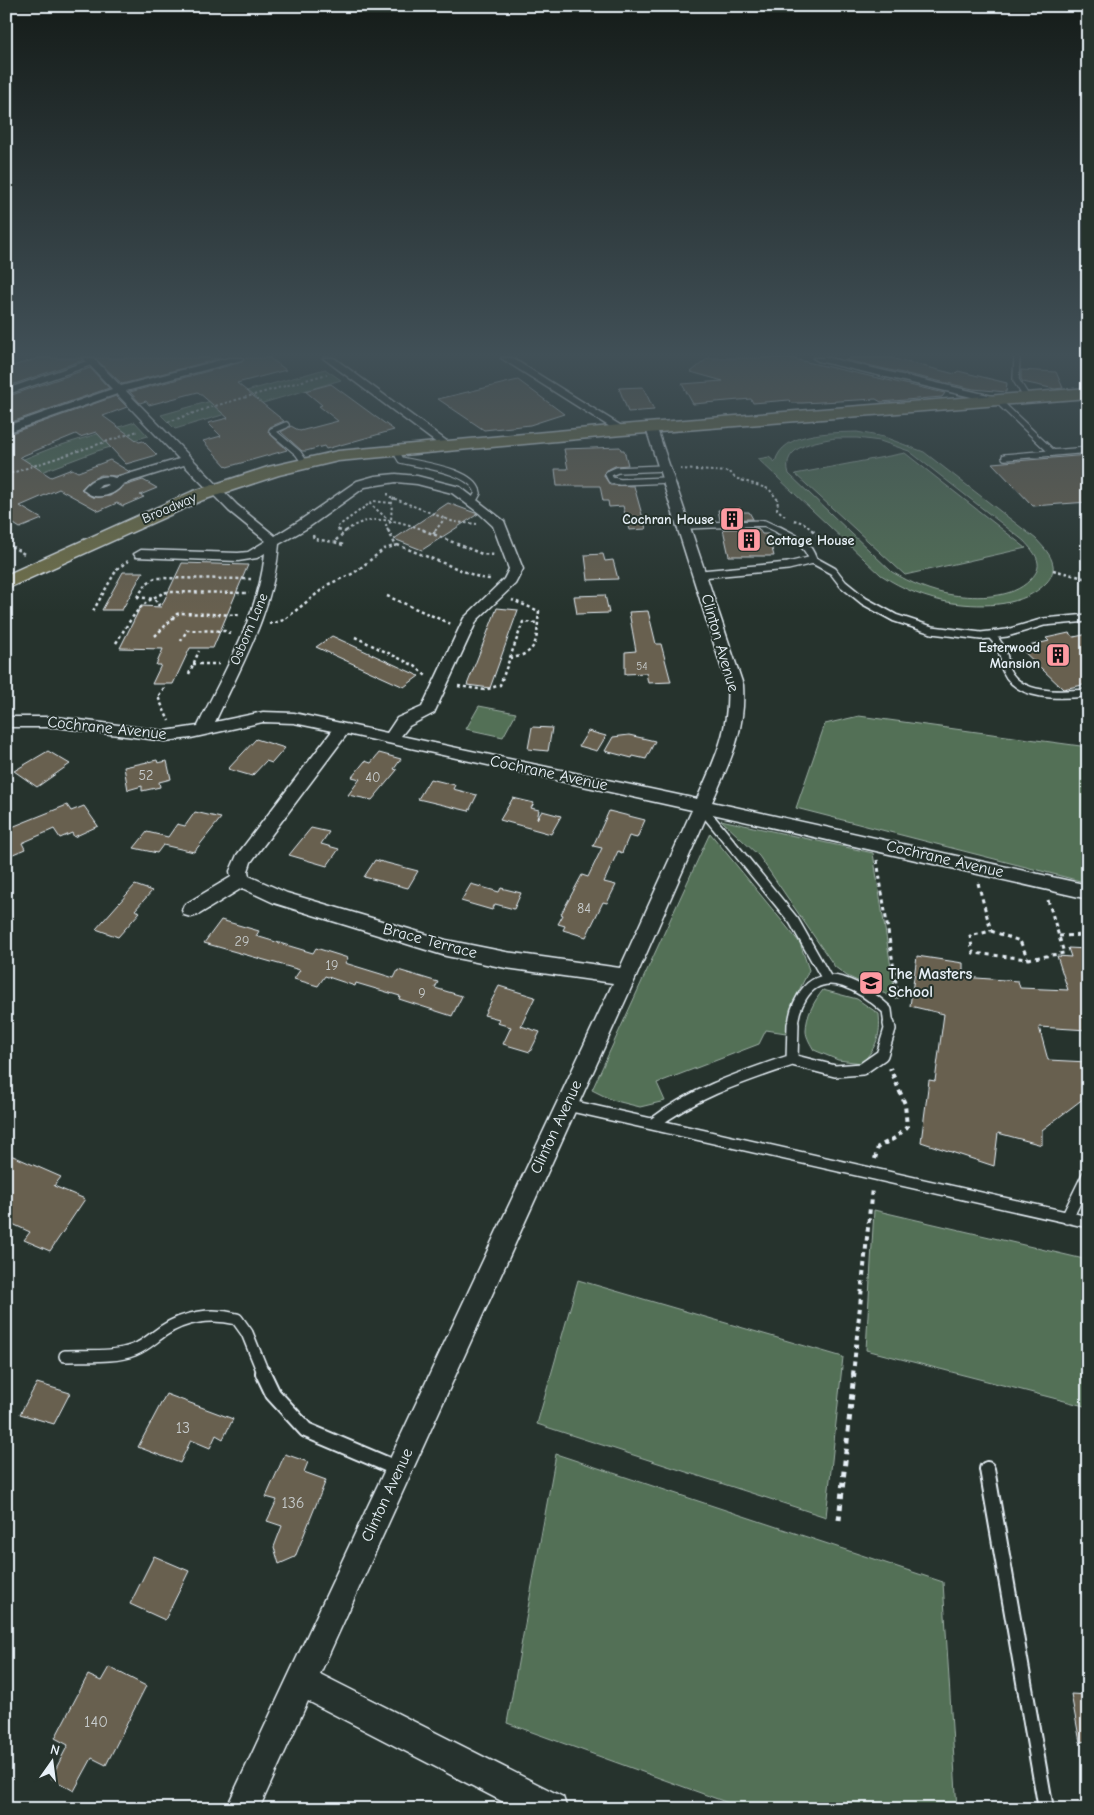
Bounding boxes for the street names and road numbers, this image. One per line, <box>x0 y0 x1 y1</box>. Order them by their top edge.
street label: Broadway <box>139 489 200 527</box>
street label: Osborn Lane <box>226 590 272 668</box>
street label: Clinton Avenue <box>697 592 743 694</box>
street label: Cochrane Avenue <box>46 713 168 743</box>
street label: Cochrane Avenue <box>489 752 609 794</box>
street label: Cochrane Avenue <box>885 837 1005 881</box>
street label: Brace Terrace <box>381 920 479 962</box>
street label: Clinton Avenue <box>526 1077 586 1177</box>
street label: Clinton Avenue <box>357 1445 417 1545</box>

